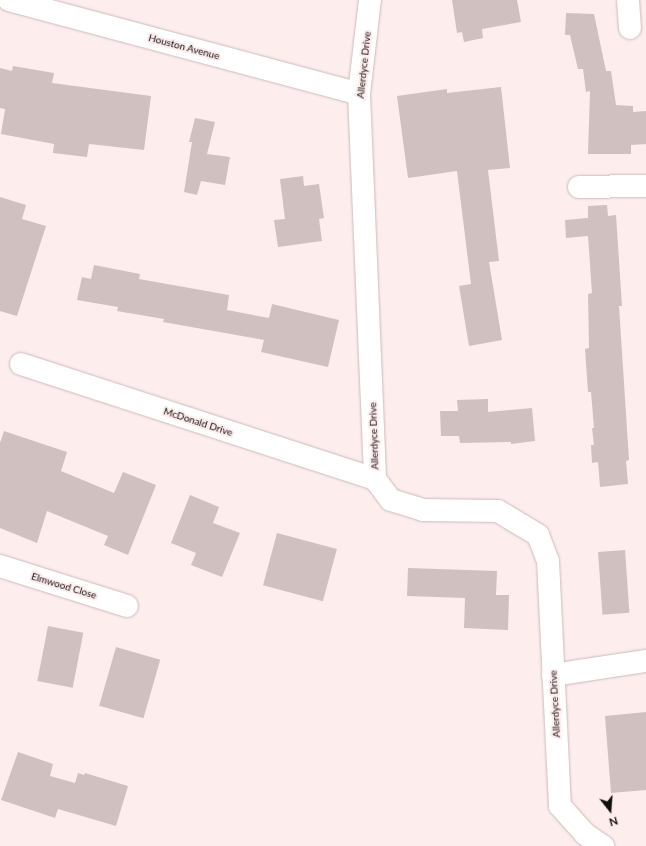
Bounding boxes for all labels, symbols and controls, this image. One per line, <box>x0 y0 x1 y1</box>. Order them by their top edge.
street label: Allerdyce Drive <box>355 31 373 99</box>
street label: Houston Avenue <box>147 32 221 62</box>
street label: Allerdyce Drive <box>367 402 381 470</box>
street label: McDonald Drive <box>162 405 234 439</box>
street label: Elmwood Close <box>30 570 98 602</box>
street label: Allerdyce Drive <box>547 670 563 738</box>
north arrow <box>590 790 630 830</box>
text: N <box>608 814 620 829</box>

